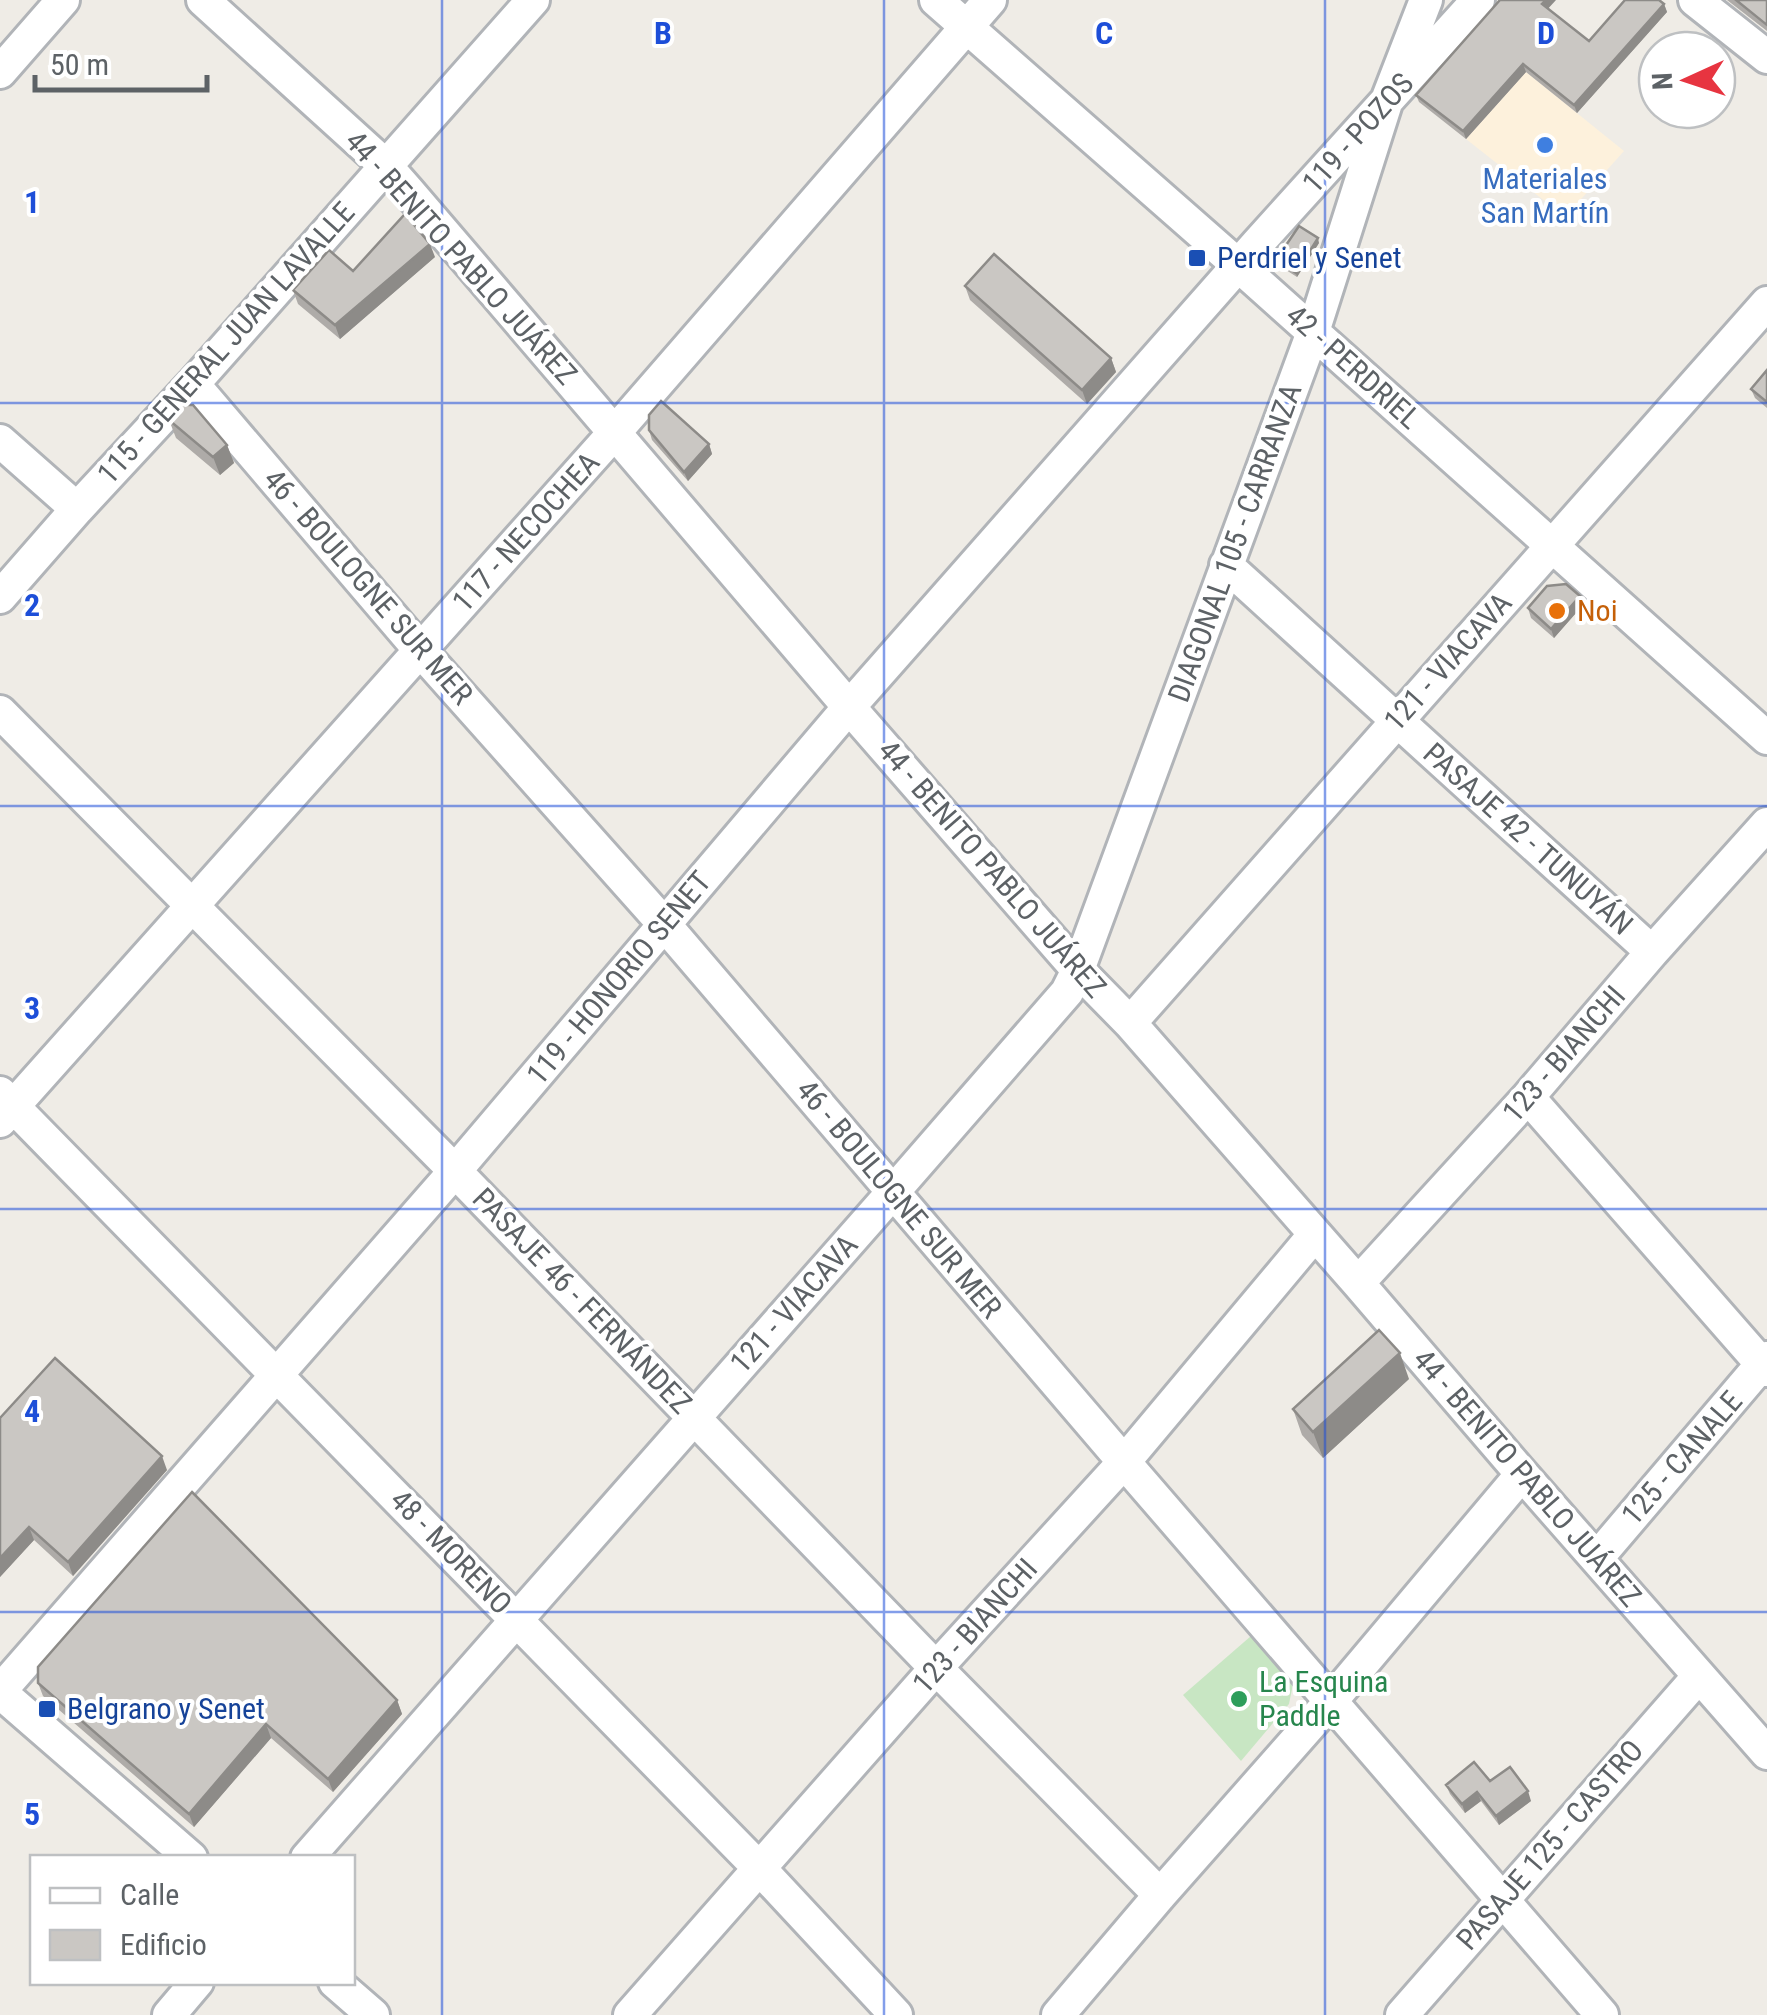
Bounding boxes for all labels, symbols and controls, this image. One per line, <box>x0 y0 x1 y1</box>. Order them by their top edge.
text: B <box>654 14 672 52</box>
text: C <box>1095 14 1113 52</box>
text: D <box>1537 14 1555 52</box>
scale bar <box>35 30 208 92</box>
north arrow <box>1637 30 1737 130</box>
text: 50 m <box>50 47 109 82</box>
street label: 119 - POZOS <box>1295 66 1420 200</box>
text: N <box>1646 72 1679 91</box>
street label: 44 - BENITO PABLO JUÁREZ <box>338 124 585 392</box>
marker: Materiales San Martín <box>1534 134 1556 156</box>
place label: Materiales San Martín <box>1481 161 1609 230</box>
text: 1 <box>24 183 40 221</box>
street label: 115 - GENERAL JUAN LAVALLE <box>90 195 361 491</box>
place label: Perdriel y Senet <box>1217 240 1402 275</box>
marker: Perdriel y Senet <box>1186 247 1208 269</box>
street label: 42 - PERDRIEL <box>1279 297 1427 436</box>
street label: DIAGONAL 105 - CARRANZA <box>1161 379 1308 707</box>
street label: 117 - NECOCHEA <box>445 445 606 618</box>
street label: 46 - BOULOGNE SUR MER <box>257 462 480 712</box>
text: 2 <box>24 586 40 624</box>
street label: 121 - VIACAVA <box>1377 586 1519 738</box>
place label: Noi <box>1577 593 1618 628</box>
marker: Noi <box>1546 600 1568 622</box>
street label: 44 - BENITO PABLO JUÁREZ <box>871 733 1114 1004</box>
street label: PASAJE 42 - TUNUYÁN <box>1416 735 1640 942</box>
street label: 119 - HONORIO SENET <box>519 864 718 1091</box>
street label: 123 - BIANCHI <box>1495 979 1632 1129</box>
text: 3 <box>24 989 40 1027</box>
street label: 46 - BOULOGNE SUR MER <box>789 1072 1009 1325</box>
street label: PASAJE 46 - FERNÁNDEZ <box>466 1181 699 1421</box>
street label: 121 - VIACAVA <box>723 1228 865 1380</box>
street label: 44 - BENITO PABLO JUÁREZ <box>1406 1342 1649 1613</box>
street label: 125 - CANALE <box>1614 1384 1749 1532</box>
text: 4 <box>24 1392 40 1430</box>
street label: 48 - MORENO <box>384 1482 519 1621</box>
street label: 123 - BIANCHI <box>905 1551 1044 1700</box>
place label: La Esquina Paddle <box>1259 1664 1388 1733</box>
marker: La Esquina Paddle <box>1228 1688 1250 1710</box>
place label: Belgrano y Senet <box>67 1691 265 1726</box>
marker: Belgrano y Senet <box>36 1698 58 1720</box>
street label: PASAJE 125 - CASTRO <box>1449 1733 1650 1957</box>
text: 5 <box>24 1795 40 1833</box>
legend <box>30 1855 355 1985</box>
text: Calle <box>120 1877 179 1912</box>
text: Edificio <box>120 1927 207 1962</box>

